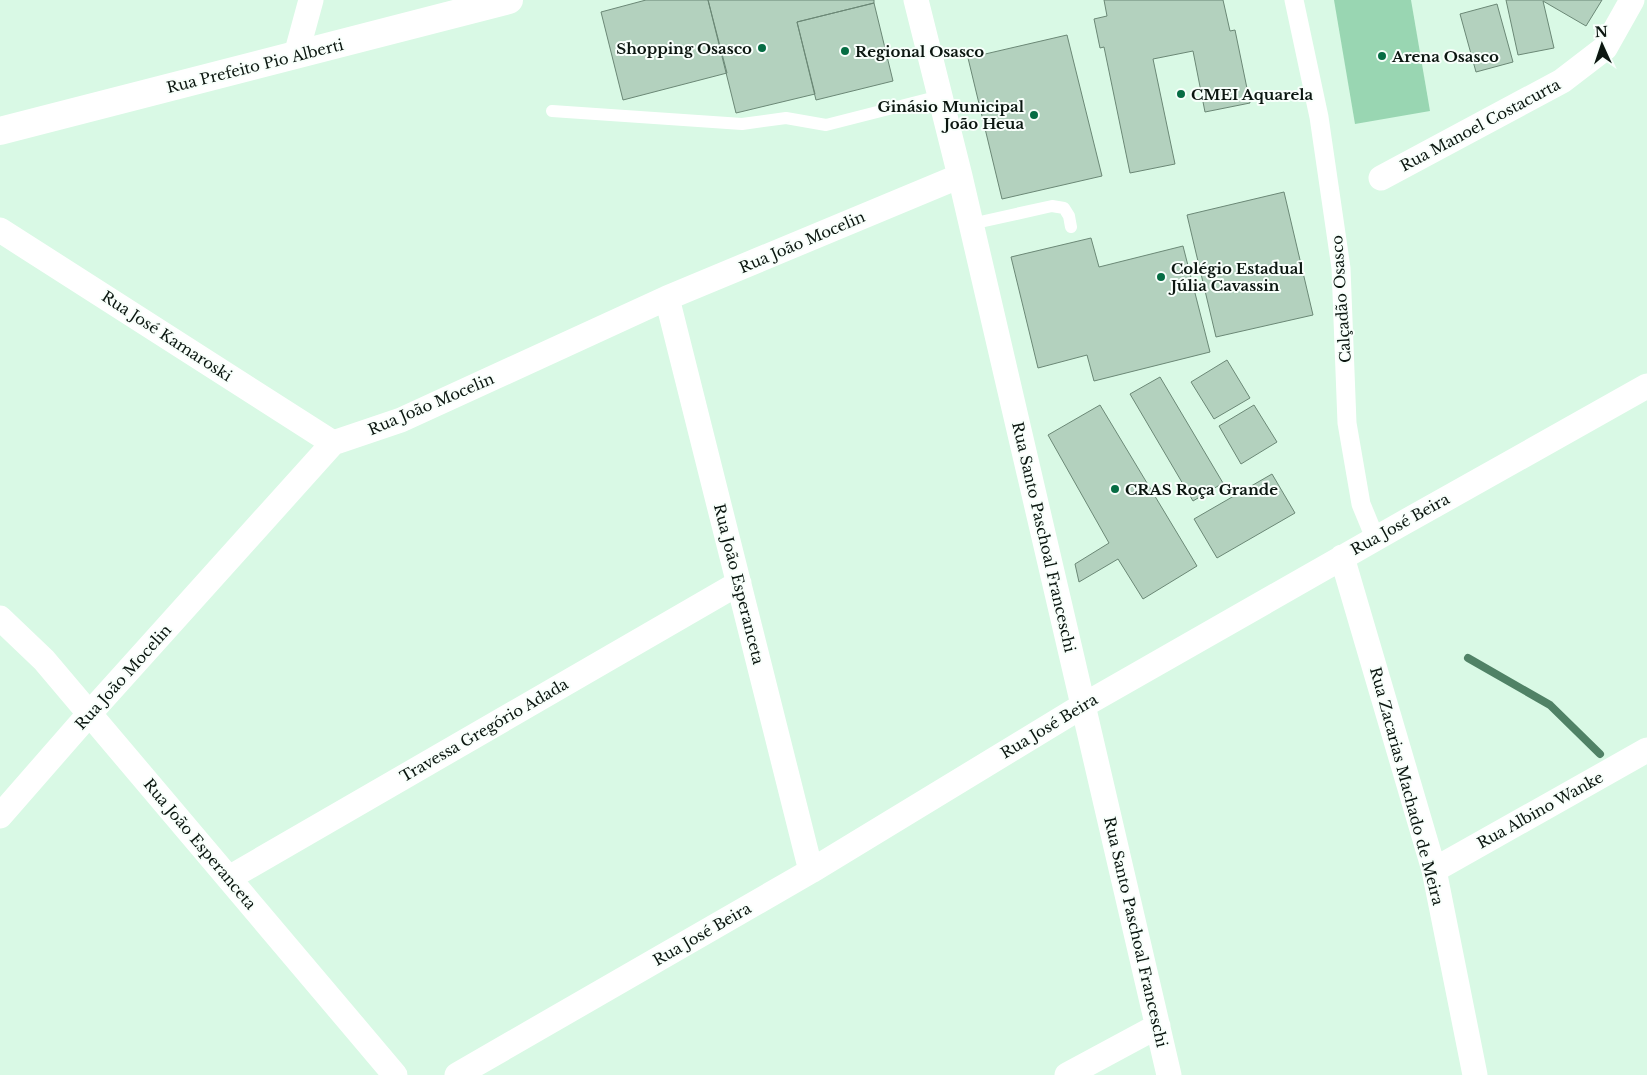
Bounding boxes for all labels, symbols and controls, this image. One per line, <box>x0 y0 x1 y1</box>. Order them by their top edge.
north arrow <box>1577 20 1627 70</box>
text: N <box>1594 23 1608 41</box>
street label: Rua Prefeito Pio Alberti <box>165 35 345 97</box>
place label: Shopping Osasco <box>616 39 752 58</box>
marker: Shopping Osasco <box>756 42 768 54</box>
place label: Regional Osasco <box>855 42 984 61</box>
marker: Regional Osasco <box>839 45 851 57</box>
place label: Arena Osasco <box>1391 47 1499 66</box>
marker: Arena Osasco <box>1376 50 1388 62</box>
street label: Rua Manoel Costacurta <box>1397 74 1564 175</box>
place label: CMEI Aquarela <box>1191 85 1314 104</box>
marker: CMEI Aquarela <box>1175 88 1187 100</box>
place label: Ginásio Municipal João Heua <box>878 97 1025 133</box>
marker: Ginásio Municipal João Heua <box>1028 109 1040 121</box>
street label: Rua João Mocelin <box>736 207 868 277</box>
street label: Calçadão Osasco <box>1327 234 1355 364</box>
place label: Colégio Estadual Júlia Cavassin <box>1168 259 1304 295</box>
marker: Colégio Estadual Júlia Cavassin <box>1155 271 1167 283</box>
street label: Rua José Kamaroski <box>98 287 236 385</box>
street label: Rua João Mocelin <box>365 369 497 439</box>
street label: Rua Santo Paschoal Franceschi <box>1008 420 1080 654</box>
place label: CRAS Roça Grande <box>1125 480 1278 499</box>
marker: CRAS Roça Grande <box>1109 483 1121 495</box>
street label: Rua José Beira <box>1347 489 1453 559</box>
street label: Rua João Esperanceta <box>710 502 768 667</box>
street label: Rua João Mocelin <box>71 621 175 733</box>
street label: Rua Zacarias Machado de Meira <box>1366 665 1448 908</box>
street label: Travessa Gregório Adada <box>397 674 572 786</box>
street label: Rua José Beira <box>997 689 1102 762</box>
street label: Rua Albino Wanke <box>1474 767 1606 853</box>
street label: Rua João Esperanceta <box>140 775 261 914</box>
street label: Rua Santo Paschoal Franceschi <box>1100 815 1172 1049</box>
street label: Rua José Beira <box>650 898 755 970</box>

